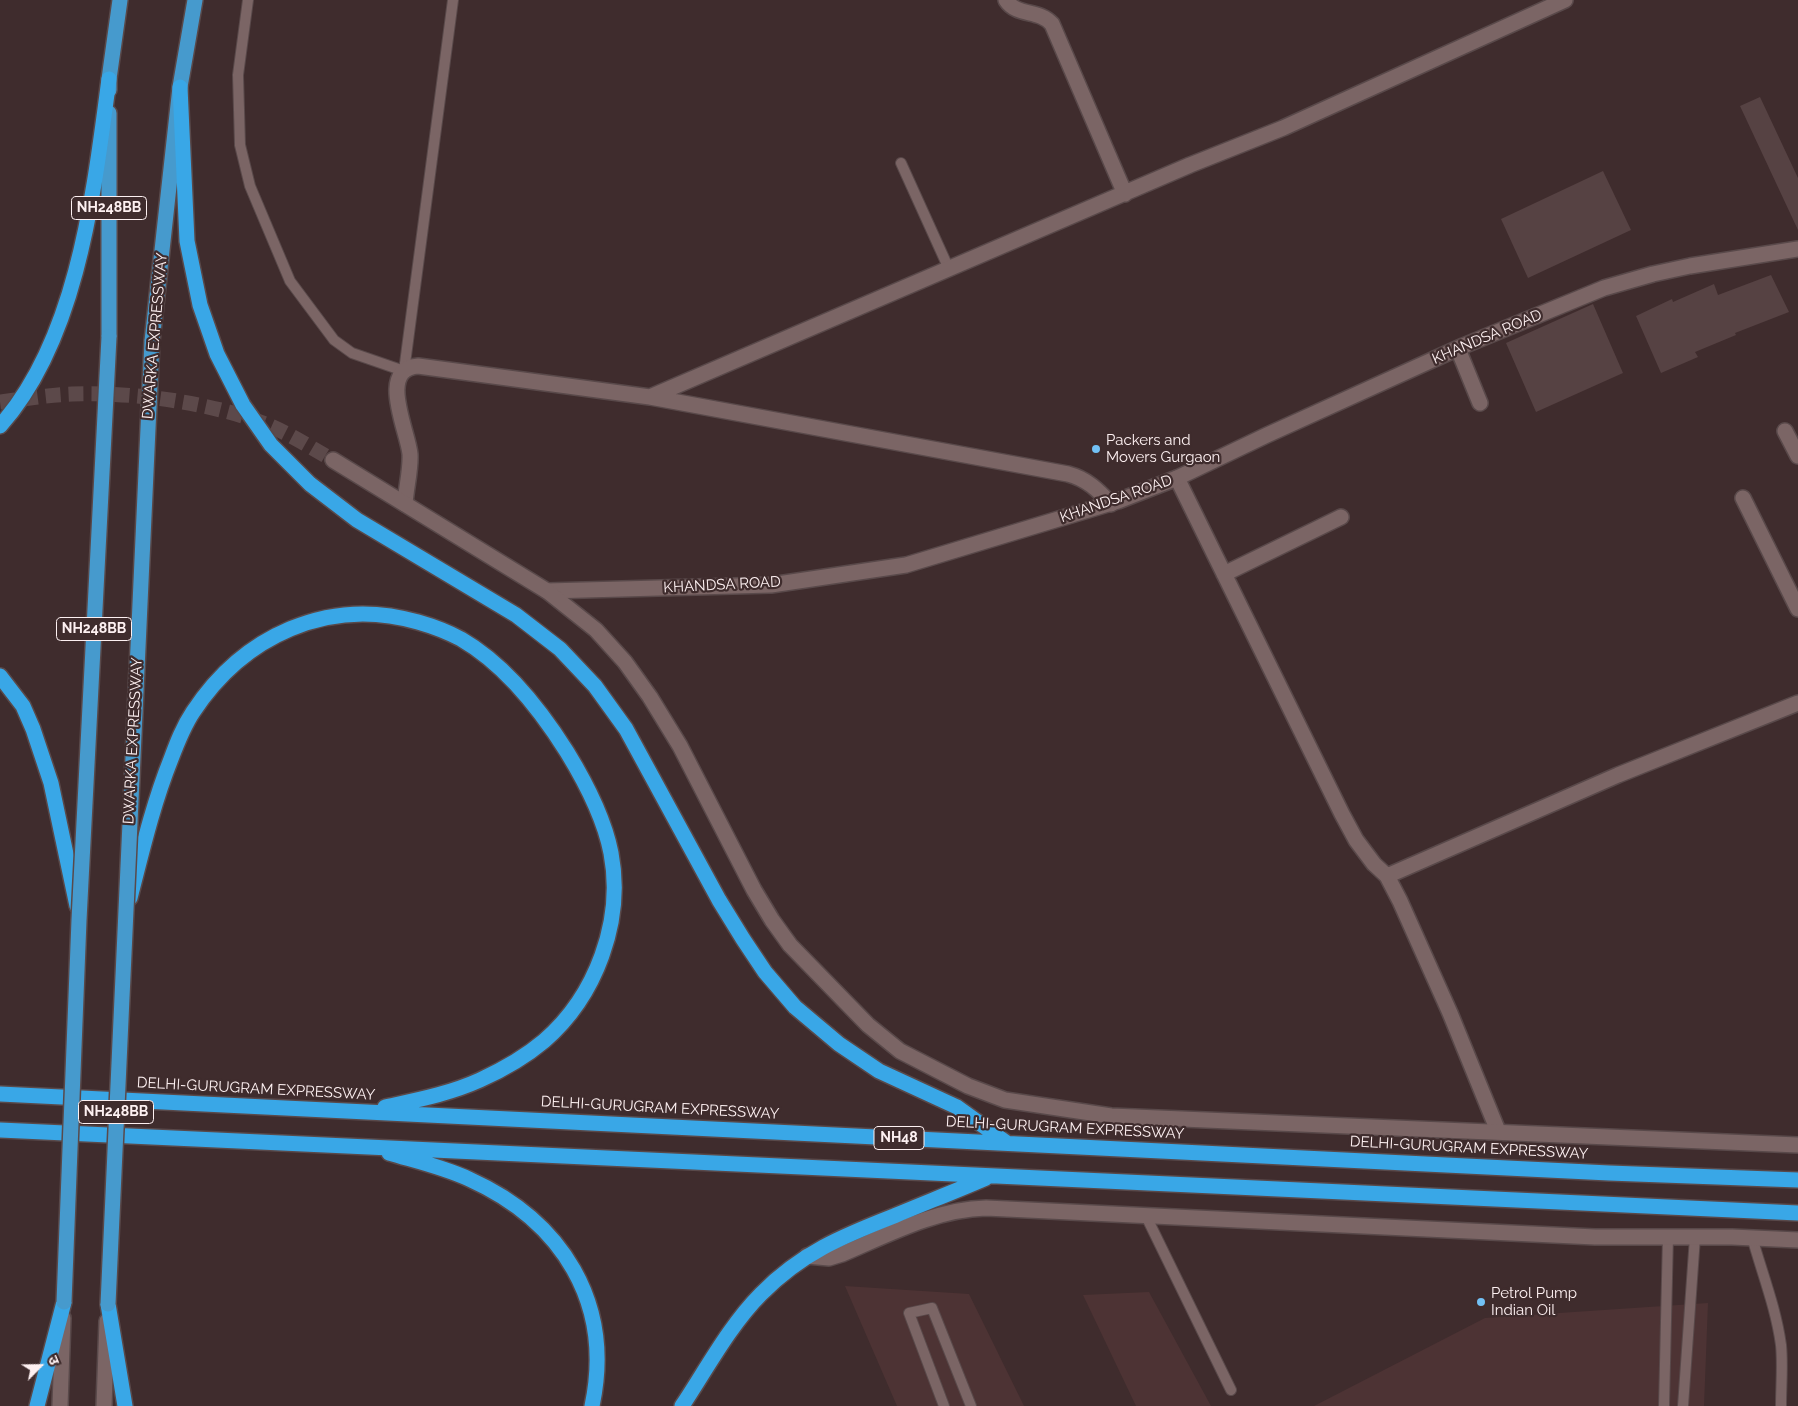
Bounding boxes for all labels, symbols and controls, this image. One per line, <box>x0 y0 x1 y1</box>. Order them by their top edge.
road number: NH248BB <box>72 197 146 220</box>
street label: DWARKA EXPRESSWAY <box>139 252 171 420</box>
street label: KHANDSA ROAD <box>1429 306 1545 368</box>
place label: Packers and Movers Gurgaon <box>1106 431 1220 466</box>
marker: Packers and Movers Gurgaon <box>1090 443 1102 455</box>
street label: KHANDSA ROAD <box>1057 471 1175 527</box>
street label: KHANDSA ROAD <box>663 573 781 597</box>
road number: NH248BB <box>56 618 132 640</box>
street label: DWARKA EXPRESSWAY <box>120 657 146 825</box>
street label: DELHI-GURUGRAM EXPRESSWAY <box>136 1074 376 1104</box>
street label: DELHI-GURUGRAM EXPRESSWAY <box>540 1093 780 1123</box>
road number: NH248BB <box>78 1100 154 1124</box>
street label: DELHI-GURUGRAM EXPRESSWAY <box>945 1113 1185 1143</box>
road number: NH48 <box>874 1126 924 1150</box>
street label: DELHI-GURUGRAM EXPRESSWAY <box>1349 1133 1589 1163</box>
place label: Petrol Pump Indian Oil <box>1491 1284 1577 1319</box>
marker: Petrol Pump Indian Oil <box>1475 1296 1487 1308</box>
north arrow <box>15 1341 65 1391</box>
text: उ <box>45 1353 63 1367</box>

